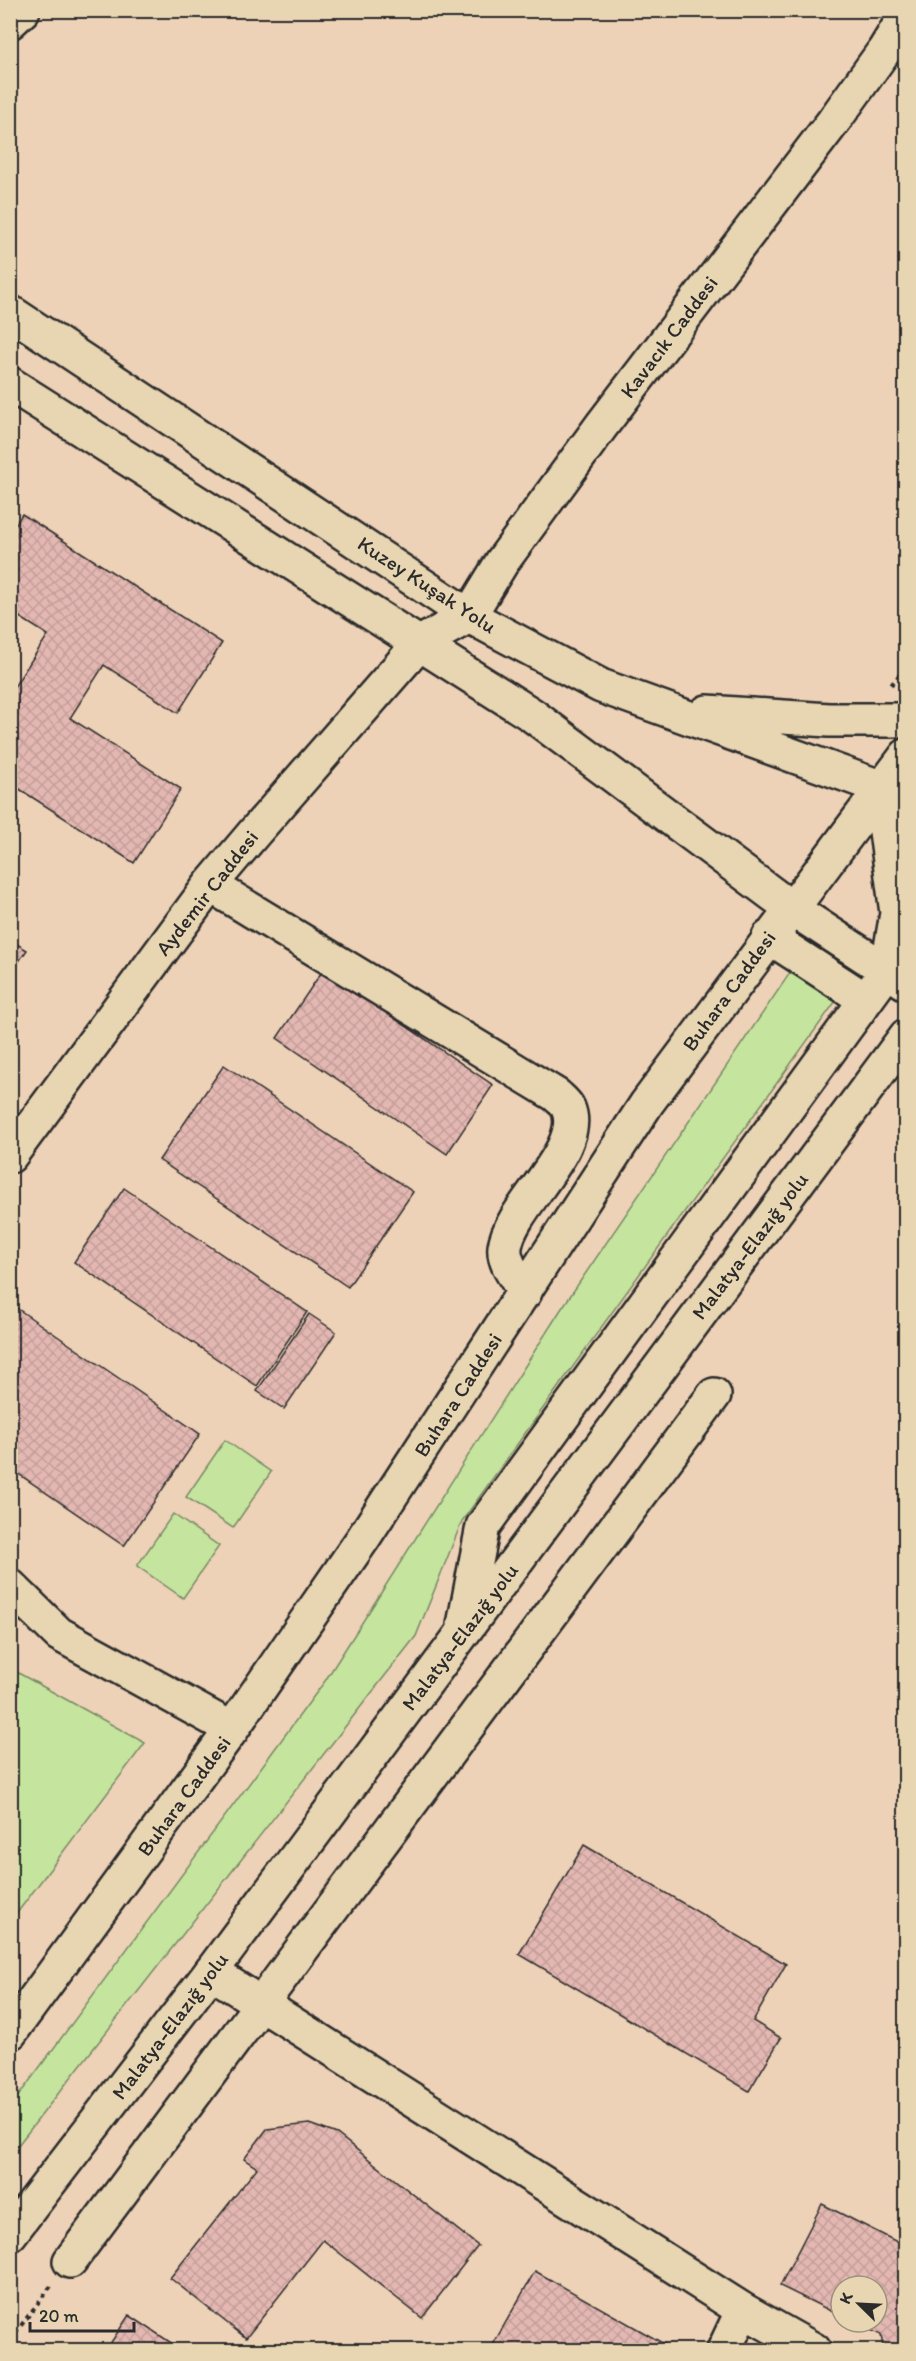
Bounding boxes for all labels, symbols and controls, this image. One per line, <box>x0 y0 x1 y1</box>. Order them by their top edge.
street label: Kavacık Caddesi <box>615 271 723 403</box>
street label: Kuzey Kuşak Yolu <box>353 531 501 639</box>
street label: Aydemir Caddesi <box>150 825 263 960</box>
street label: Buhara Caddesi <box>677 926 781 1056</box>
street label: Malatya-Elazığ yolu <box>686 1167 813 1324</box>
street label: Buhara Caddesi <box>408 1328 507 1461</box>
street label: Malatya-Elazığ yolu <box>396 1558 523 1715</box>
street label: Buhara Caddesi <box>132 1731 236 1861</box>
street label: Malatya-Elazığ yolu <box>106 1947 233 2104</box>
north arrow <box>829 2274 889 2334</box>
text: K <box>835 2289 857 2307</box>
scale bar <box>30 2295 134 2333</box>
text: 20 m <box>39 2305 79 2327</box>

